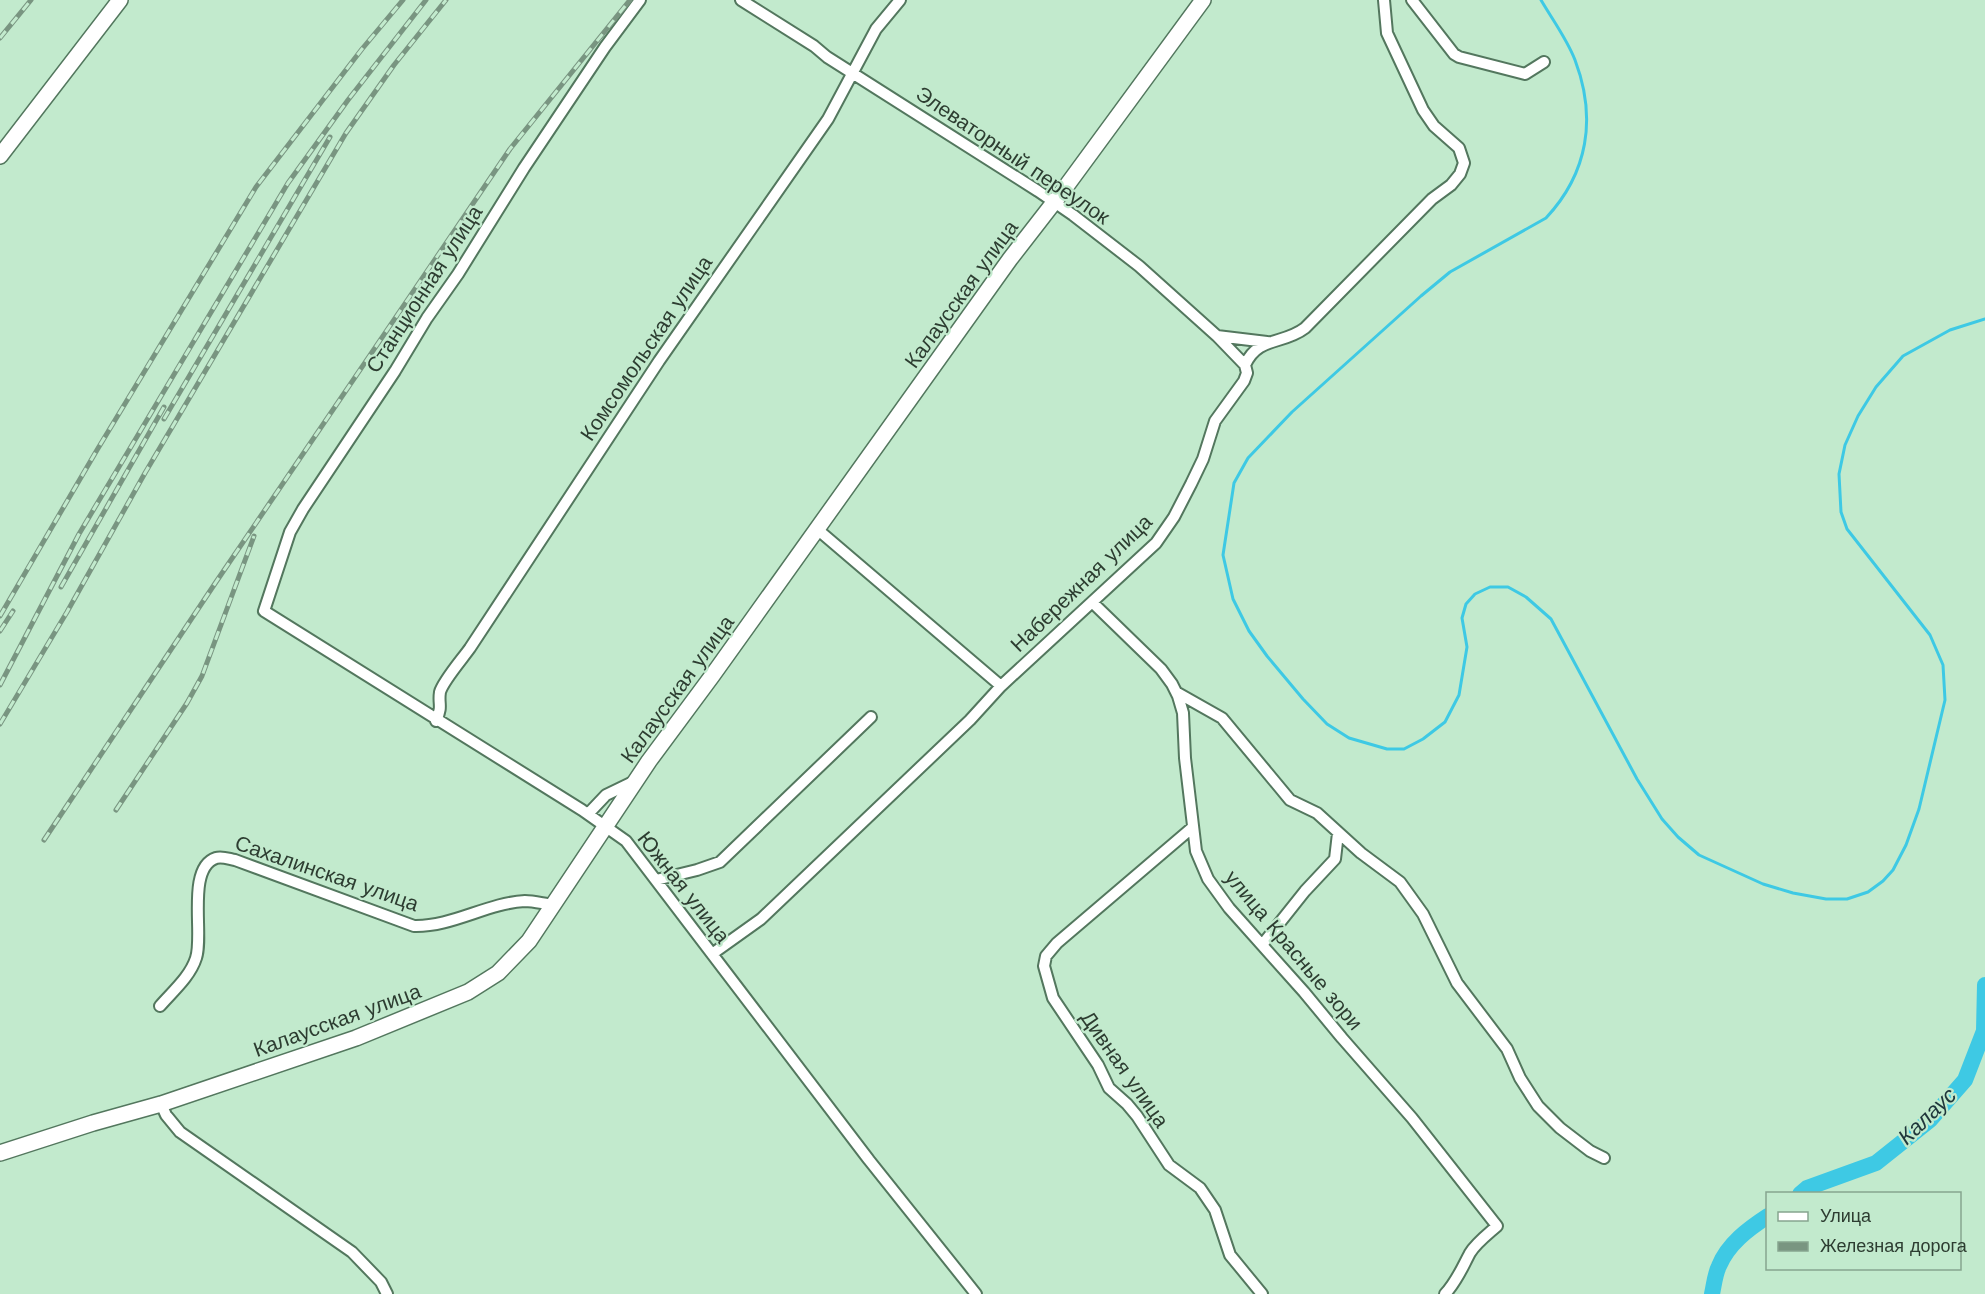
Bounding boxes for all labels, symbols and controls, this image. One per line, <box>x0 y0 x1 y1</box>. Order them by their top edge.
street label: Элеваторный переулок <box>911 81 1115 230</box>
street label: Станционная улица <box>361 200 488 377</box>
street label: Калаусская улица <box>899 215 1023 373</box>
street label: Комсомольская улица <box>575 251 717 445</box>
street label: Набережная улица <box>1005 509 1157 657</box>
street label: Калаусская улица <box>615 610 739 768</box>
street label: Южная улица <box>633 826 736 948</box>
street label: Сахалинская улица <box>232 830 422 916</box>
street label: улица Красные зори <box>1220 865 1368 1035</box>
street label: Калаусская улица <box>250 978 424 1062</box>
street label: Дивная улица <box>1076 1006 1175 1132</box>
water label: Калаус <box>1893 1082 1961 1150</box>
legend <box>1766 1192 1961 1270</box>
text: Улица <box>1820 1205 1872 1226</box>
text: Железная дорога <box>1820 1235 1968 1256</box>

